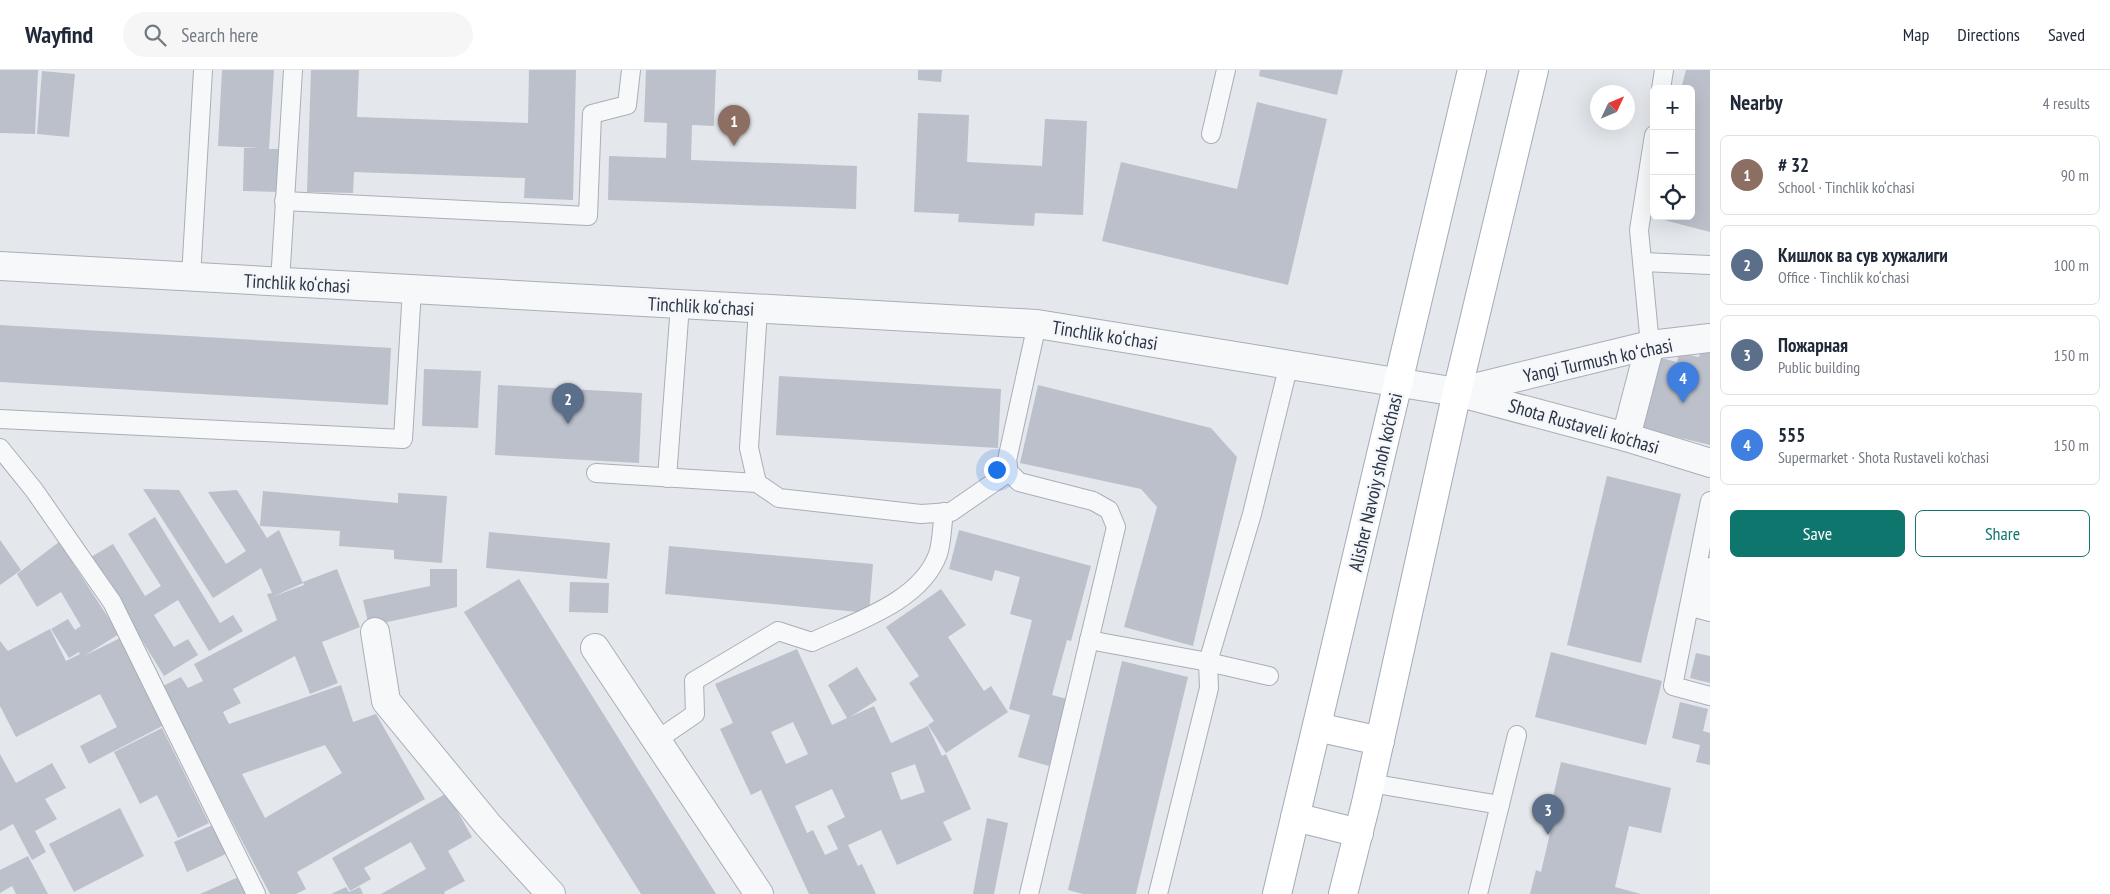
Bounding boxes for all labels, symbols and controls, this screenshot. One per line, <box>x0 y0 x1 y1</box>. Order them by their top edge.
search box <box>123 12 473 57</box>
text: Wayfind <box>25 19 93 50</box>
icon: search <box>141 21 169 49</box>
text: Search here <box>181 23 258 47</box>
text: Map <box>1903 23 1929 46</box>
text: Directions <box>1957 23 2020 46</box>
text: Saved <box>2048 23 2085 46</box>
north arrow <box>1590 85 1635 130</box>
map controls <box>1650 85 1695 220</box>
button: + <box>1650 85 1695 130</box>
text: Nearby <box>1730 89 1783 116</box>
text: 4 results <box>2043 93 2090 113</box>
pin: 1 <box>718 105 750 146</box>
button: − <box>1650 130 1695 175</box>
text: # 32 <box>1778 153 1809 177</box>
text: 1 <box>1743 165 1751 185</box>
text: 90 m <box>2061 165 2089 185</box>
button: locate <box>1650 175 1695 220</box>
text: School · Tinchlik kо‘chasi <box>1778 177 1915 197</box>
text: Кишлок ва сув хужалиги <box>1778 243 1948 267</box>
text: 2 <box>1743 255 1751 275</box>
text: 100 m <box>2054 255 2089 275</box>
text: Office · Tinchlik kо‘chasi <box>1778 267 1910 287</box>
street label: Tinchlik kо‘chasi <box>243 268 351 298</box>
street label: Tinchlik kо‘chasi <box>647 291 755 321</box>
street label: Tinchlik kо‘chasi <box>1050 315 1160 355</box>
street label: Yangi Turmush koʻchasi <box>1521 332 1675 388</box>
text: Пожарная <box>1778 333 1848 357</box>
text: 3 <box>1743 345 1751 365</box>
text: 150 m <box>2054 345 2089 365</box>
text: Public building <box>1778 357 1860 377</box>
pin: 4 <box>1667 362 1699 403</box>
pin: 2 <box>552 383 584 424</box>
street label: Alisher Navoiy shoh ko'chasi <box>1343 390 1407 574</box>
street label: Shota Rustaveli ko'chasi <box>1506 393 1662 459</box>
text: 555 <box>1778 423 1805 447</box>
text: 4 <box>1743 435 1751 455</box>
text: 150 m <box>2054 435 2089 455</box>
text: Supermarket · Shota Rustaveli ko'chasi <box>1778 447 1989 467</box>
your location <box>984 457 1010 483</box>
button: Save <box>1730 510 1905 557</box>
button: Share <box>1915 510 2090 557</box>
pin: 3 <box>1532 794 1564 835</box>

